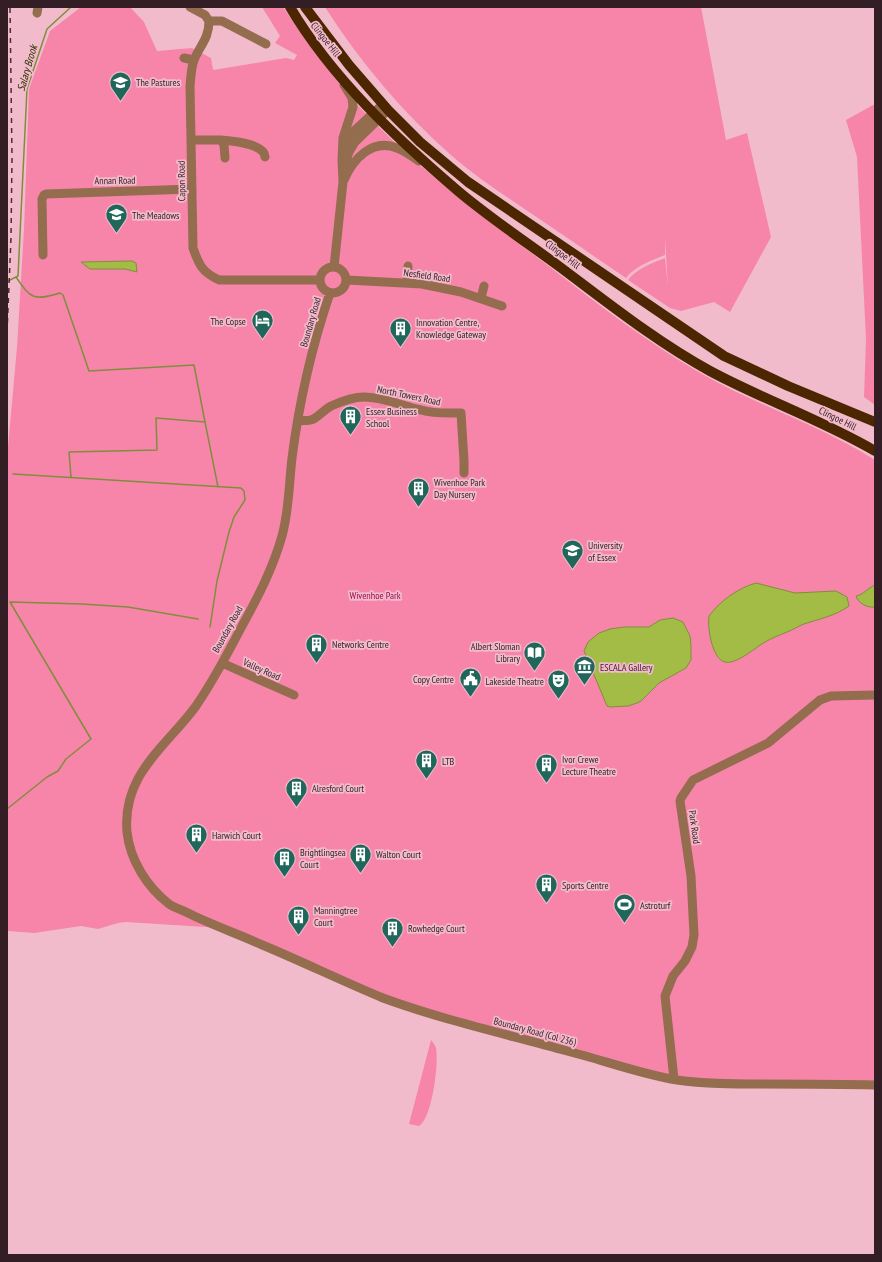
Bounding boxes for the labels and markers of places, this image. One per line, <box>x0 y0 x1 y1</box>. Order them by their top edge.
school or university icon: The Pastures <box>108 69 134 102</box>
place label: The Pastures <box>136 76 181 89</box>
school or university icon: The Meadows <box>104 202 130 235</box>
place label: The Meadows <box>132 209 180 222</box>
hotel icon: The Copse <box>249 308 275 341</box>
place label: The Copse <box>210 315 246 328</box>
building icon: Innovation Centre, Knowledge Gateway <box>387 315 413 348</box>
place label: Innovation Centre, Knowledge Gateway <box>416 316 486 341</box>
building icon: Essex Business School <box>338 404 364 437</box>
place label: Essex Business School <box>366 405 417 430</box>
building icon: Wivenhoe Park Day Nursery <box>406 475 432 508</box>
place label: Wivenhoe Park Day Nursery <box>434 476 485 501</box>
school or university icon: University of Essex <box>560 538 586 571</box>
place label: University of Essex <box>588 539 623 564</box>
building icon: Networks Centre <box>304 631 330 664</box>
place label: Networks Centre <box>332 638 389 651</box>
library icon: Albert Sloman Library <box>522 639 548 672</box>
place label: Albert Sloman Library <box>471 640 520 665</box>
museum icon: ESCALA Gallery <box>572 654 598 687</box>
place label: ESCALA Gallery <box>600 661 653 674</box>
public building icon: Copy Centre <box>457 666 483 699</box>
theatre icon: Lakeside Theatre <box>546 668 572 701</box>
place label: Copy Centre <box>413 673 454 686</box>
place label: Lakeside Theatre <box>486 675 544 688</box>
building icon: LTB <box>414 748 440 781</box>
building icon: Ivor Crewe Lecture Theatre <box>534 752 560 785</box>
place label: Ivor Crewe Lecture Theatre <box>562 753 616 778</box>
place label: LTB <box>442 755 455 768</box>
building icon: Alresford Court <box>283 775 309 808</box>
place label: Alresford Court <box>312 782 364 795</box>
building icon: Harwich Court <box>183 822 209 855</box>
place label: Harwich Court <box>212 829 261 842</box>
building icon: Walton Court <box>348 841 374 874</box>
building icon: Brightlingsea Court <box>272 845 298 878</box>
place label: Brightlingsea Court <box>300 846 346 871</box>
place label: Walton Court <box>376 848 421 861</box>
building icon: Sports Centre <box>533 872 559 905</box>
place label: Sports Centre <box>562 879 609 892</box>
sports icon: Astroturf <box>612 892 638 925</box>
place label: Astroturf <box>640 899 671 912</box>
building icon: Manningtree Court <box>285 903 311 936</box>
place label: Manningtree Court <box>314 904 358 929</box>
building icon: Rowhedge Court <box>379 915 405 948</box>
place label: Rowhedge Court <box>408 922 465 935</box>

